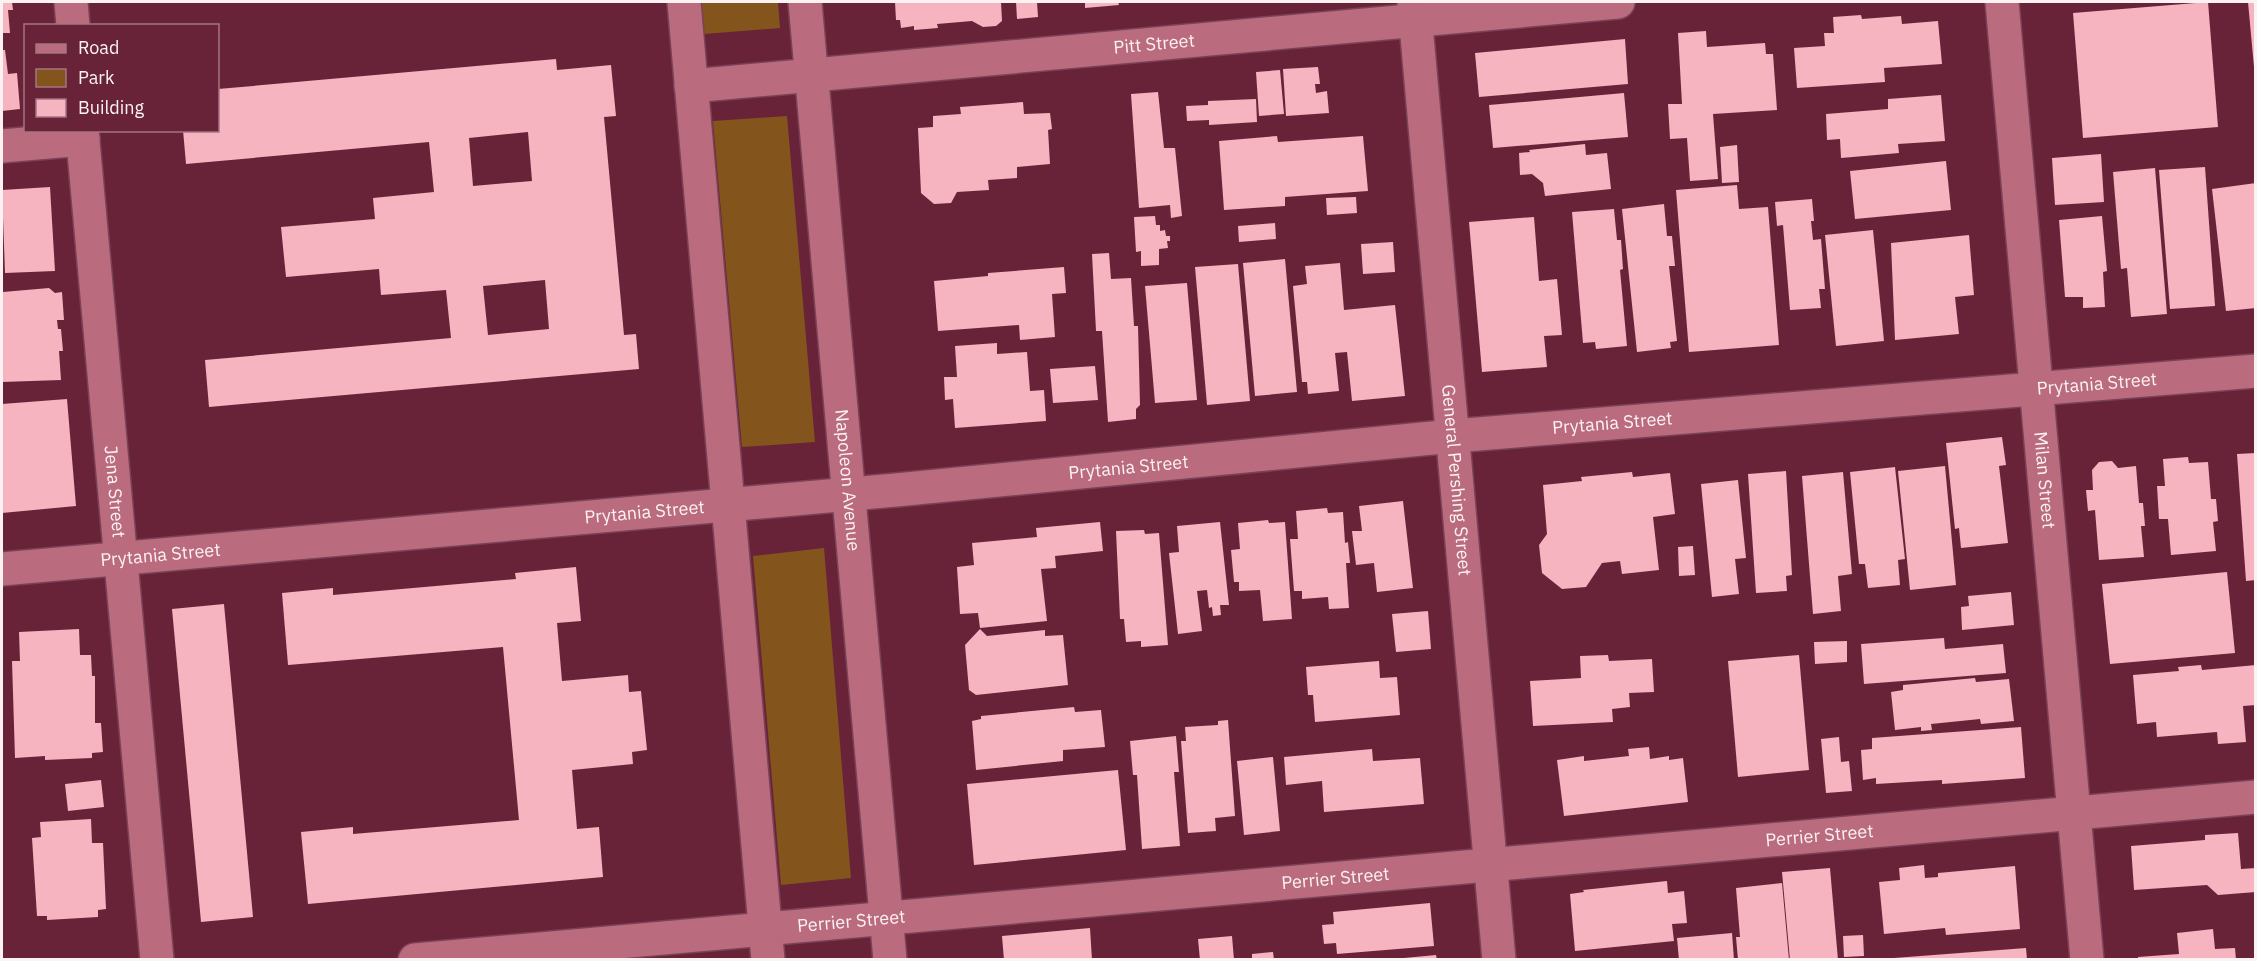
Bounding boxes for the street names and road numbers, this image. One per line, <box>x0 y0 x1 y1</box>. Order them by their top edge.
street label: Pitt Street <box>1112 28 1196 59</box>
street label: Prytania Street <box>2036 367 2158 400</box>
street label: General Pershing Street <box>1437 383 1477 577</box>
street label: Prytania Street <box>1551 406 1673 439</box>
street label: Napoleon Avenue <box>830 408 866 552</box>
street label: Milan Street <box>2029 430 2061 530</box>
street label: Jena Street <box>100 444 131 539</box>
street label: Prytania Street <box>1067 450 1189 484</box>
street label: Prytania Street <box>583 495 705 528</box>
street label: Prytania Street <box>99 538 221 571</box>
street label: Perrier Street <box>1764 819 1874 851</box>
street label: Perrier Street <box>1280 862 1390 894</box>
street label: Perrier Street <box>796 905 906 937</box>

